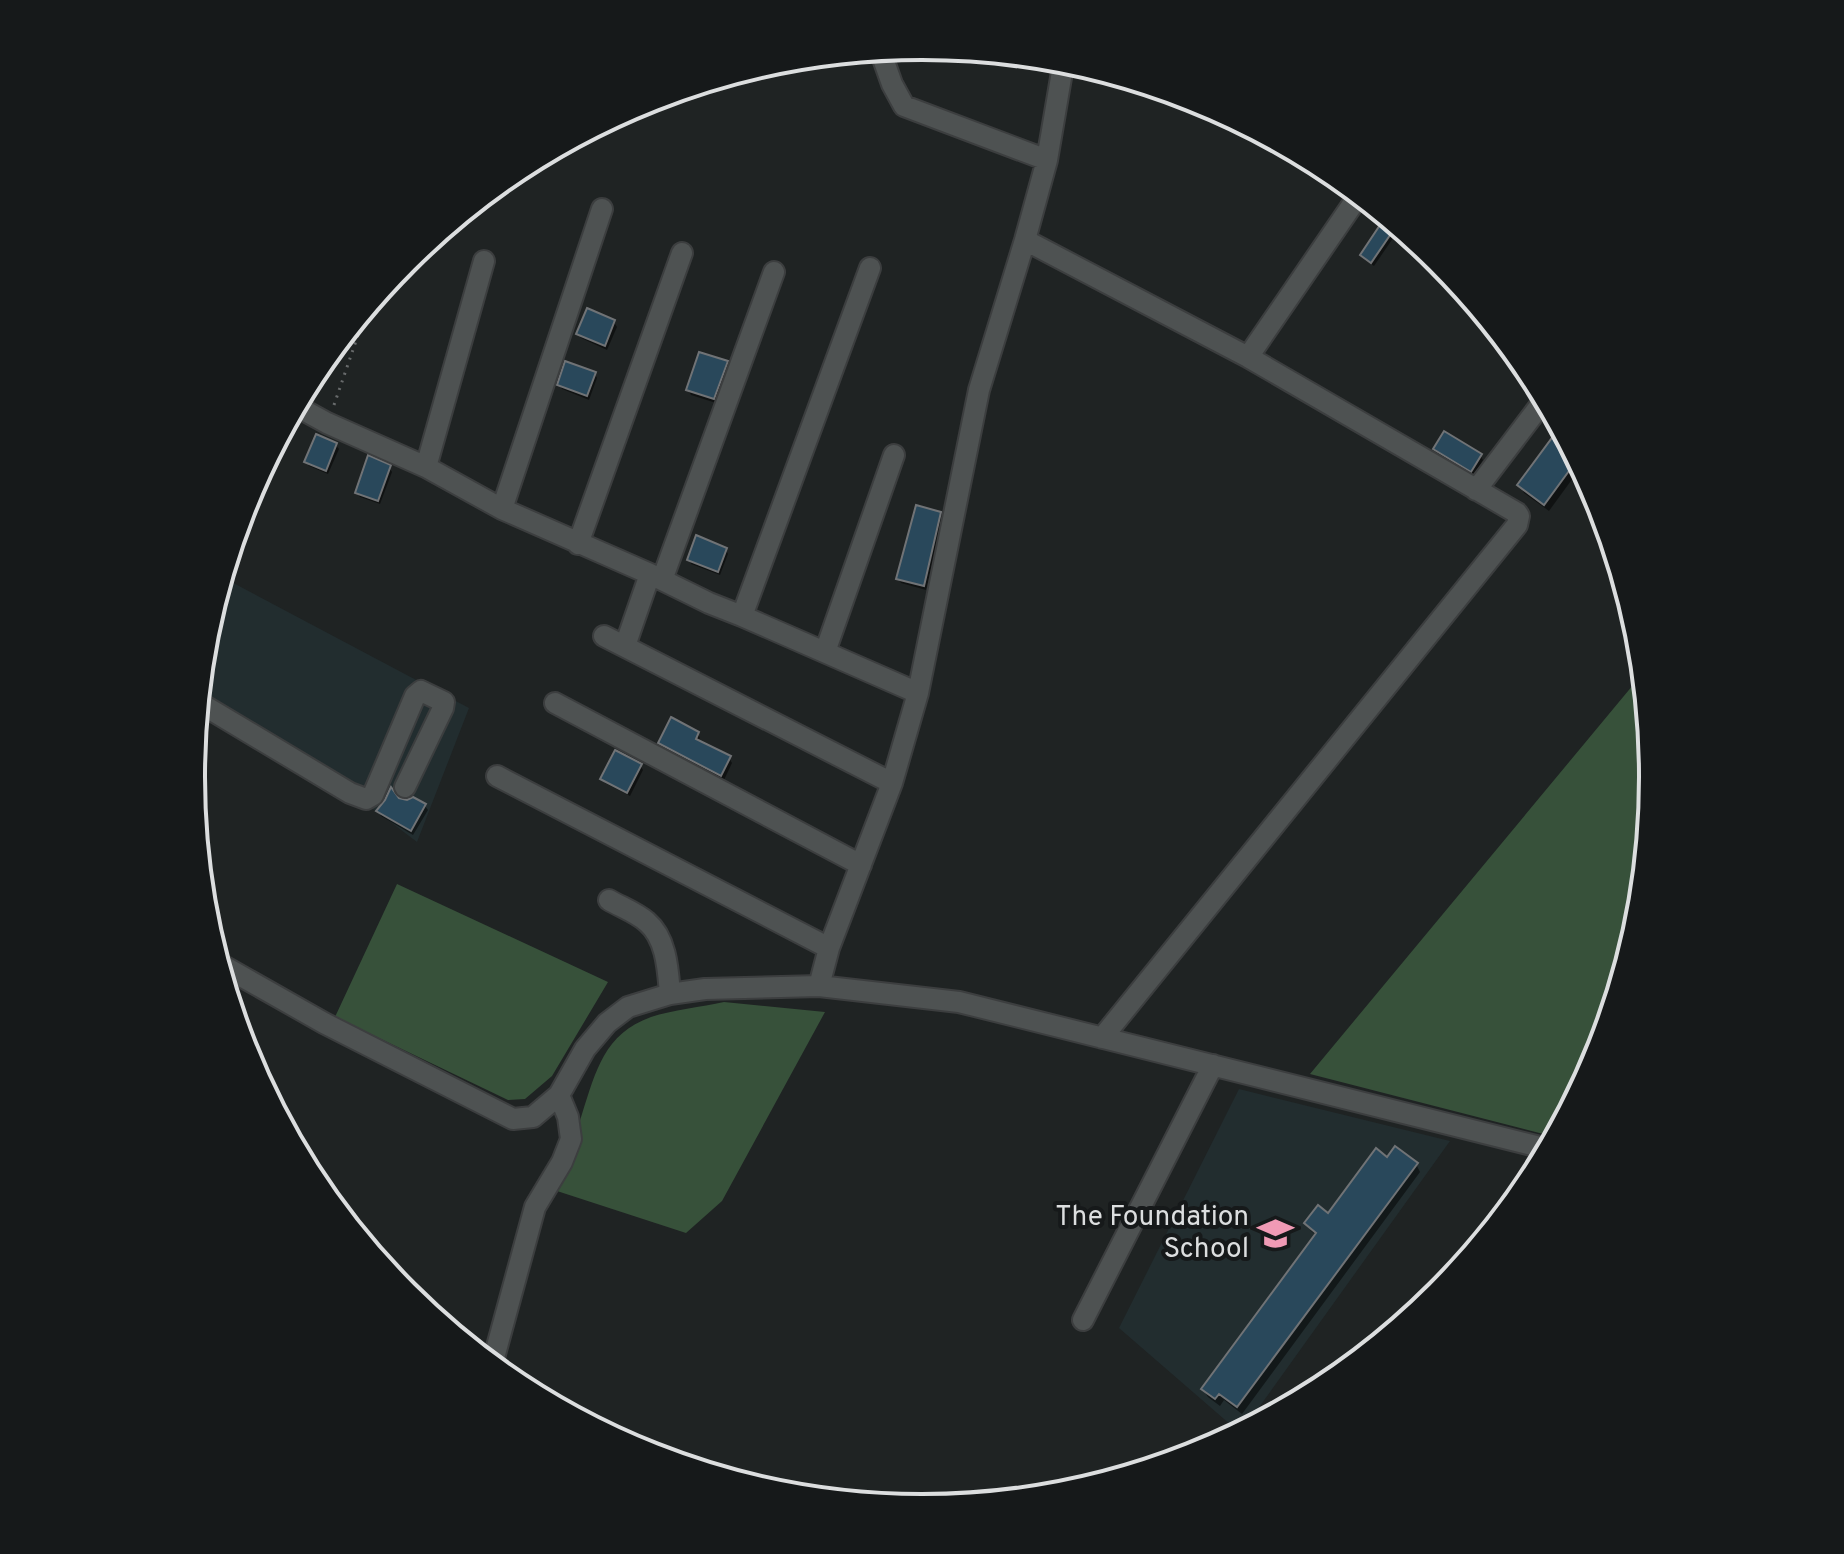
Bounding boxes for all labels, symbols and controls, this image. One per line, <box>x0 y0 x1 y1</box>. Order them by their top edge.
place label: The Foundation School <box>1055 1200 1249 1268</box>
school or university icon: The Foundation School <box>1256 1215 1294 1253</box>

